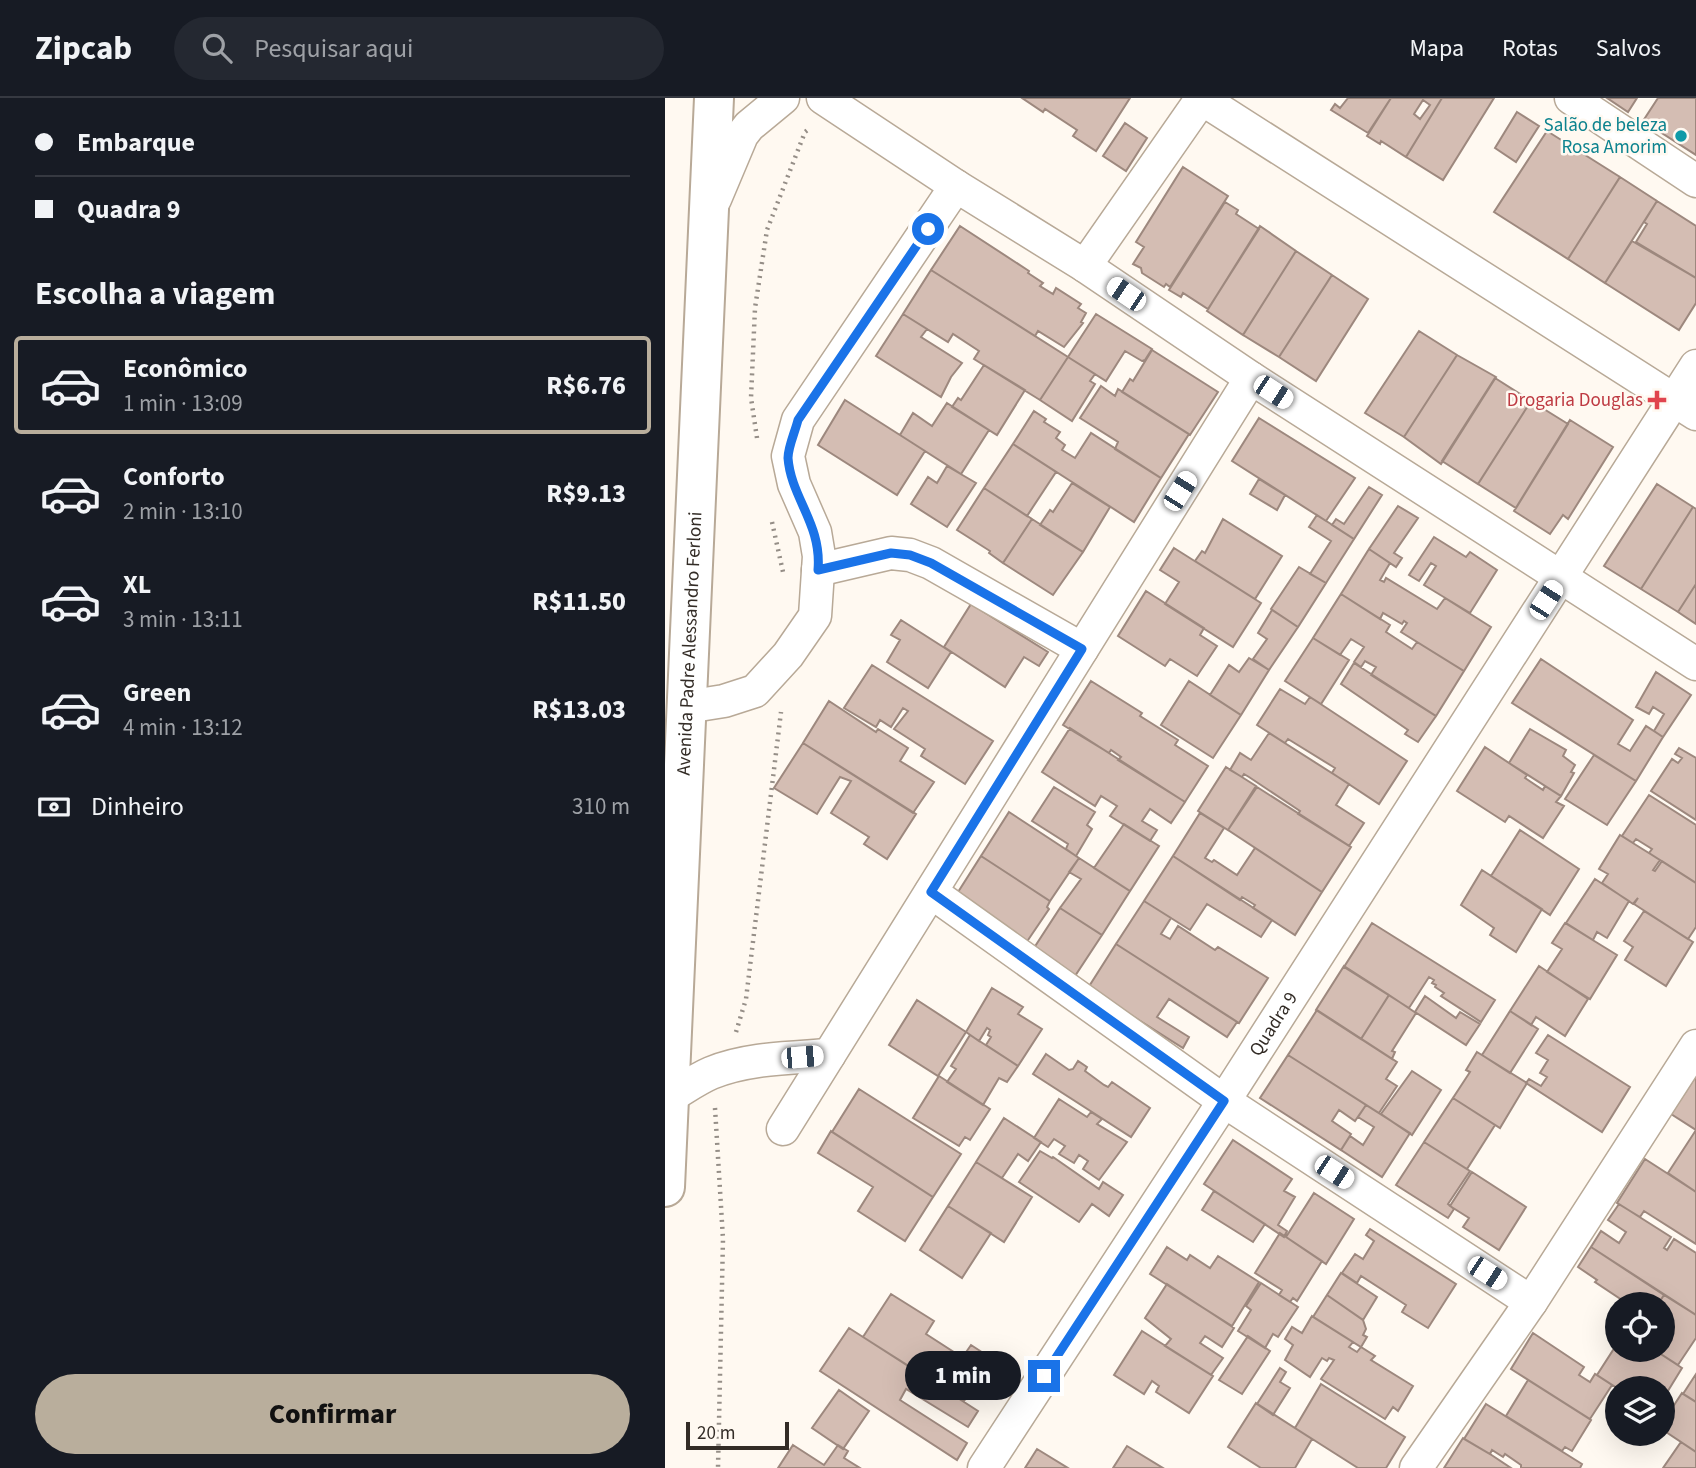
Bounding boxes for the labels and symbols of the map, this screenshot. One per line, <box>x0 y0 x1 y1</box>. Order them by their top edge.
place label: Salão de beleza Rosa Amorim <box>1544 112 1667 161</box>
marker: Salão de beleza Rosa Amorim <box>1673 128 1689 144</box>
route start <box>912 213 944 245</box>
car <box>1103 274 1150 314</box>
car <box>1250 372 1297 412</box>
place label: Drogaria Douglas <box>1507 387 1643 414</box>
marker: Drogaria Douglas <box>1649 392 1665 408</box>
car <box>1160 468 1201 514</box>
street label: Avenida Padre Alessandro Ferloni <box>670 511 709 776</box>
car <box>1526 577 1567 623</box>
street label: Quadra 9 <box>1243 986 1304 1062</box>
car <box>781 1045 824 1069</box>
car <box>1311 1152 1358 1192</box>
car <box>1464 1253 1511 1293</box>
callout: 1 min <box>904 1352 1019 1400</box>
route end <box>1028 1360 1060 1392</box>
scale bar <box>686 1419 789 1451</box>

